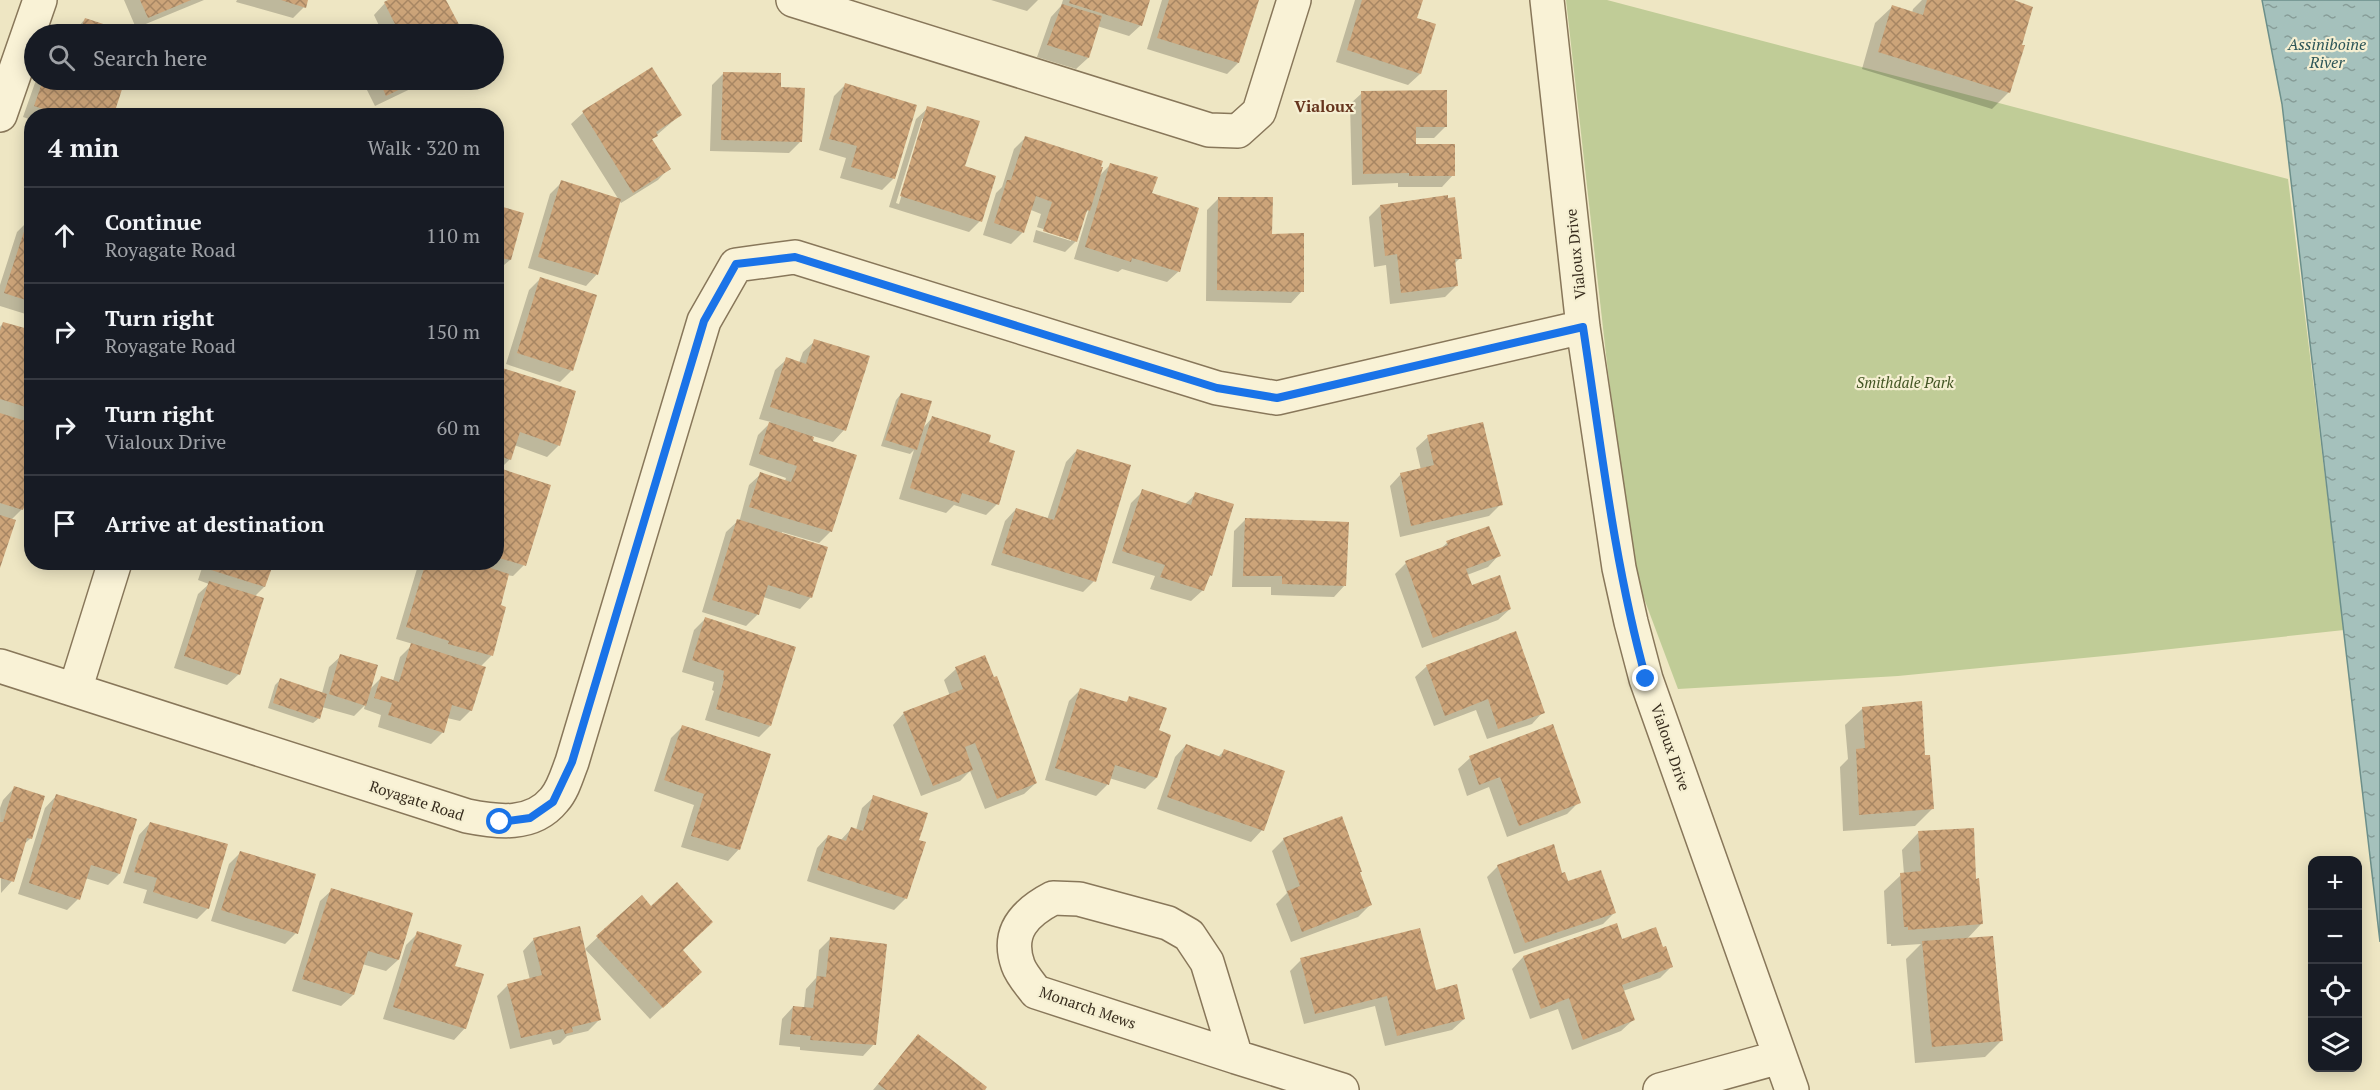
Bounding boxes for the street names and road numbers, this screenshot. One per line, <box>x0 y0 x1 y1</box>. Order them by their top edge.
street label: Vialoux Drive <box>1560 208 1590 300</box>
street label: Vialoux Drive <box>1647 701 1695 793</box>
street label: Royagate Road <box>367 775 467 825</box>
street label: Monarch Mews <box>1037 981 1139 1033</box>

